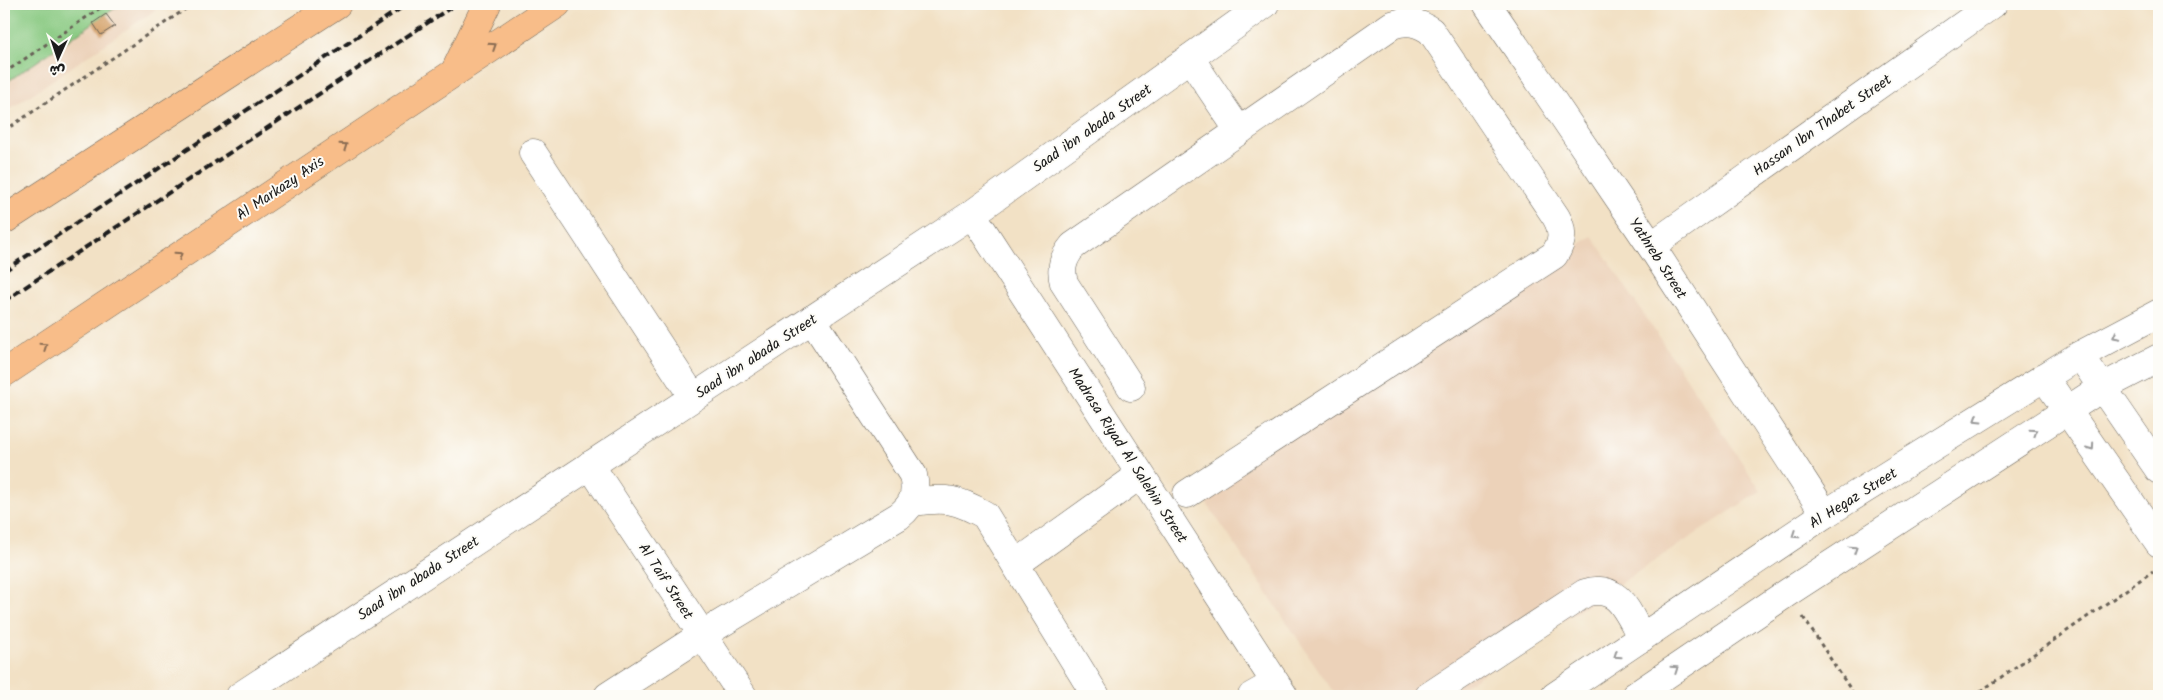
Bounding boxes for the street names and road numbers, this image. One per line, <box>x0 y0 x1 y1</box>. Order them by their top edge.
street label: Hassan Ibn Thabet Street <box>1748 69 1897 183</box>
street label: Saad ibn abada Street <box>1028 78 1158 179</box>
street label: Al Markazy Axis <box>232 150 330 227</box>
street label: Yathreb Street <box>1622 213 1693 304</box>
street label: Saad ibn abada Street <box>691 308 823 405</box>
street label: Madrasa Riyad Al Salehin Street <box>1061 363 1193 548</box>
street label: Al Hegaz Street <box>1805 462 1903 536</box>
street label: Saad ibn abada Street <box>353 530 485 627</box>
street label: Al Taif Street <box>631 538 699 625</box>

